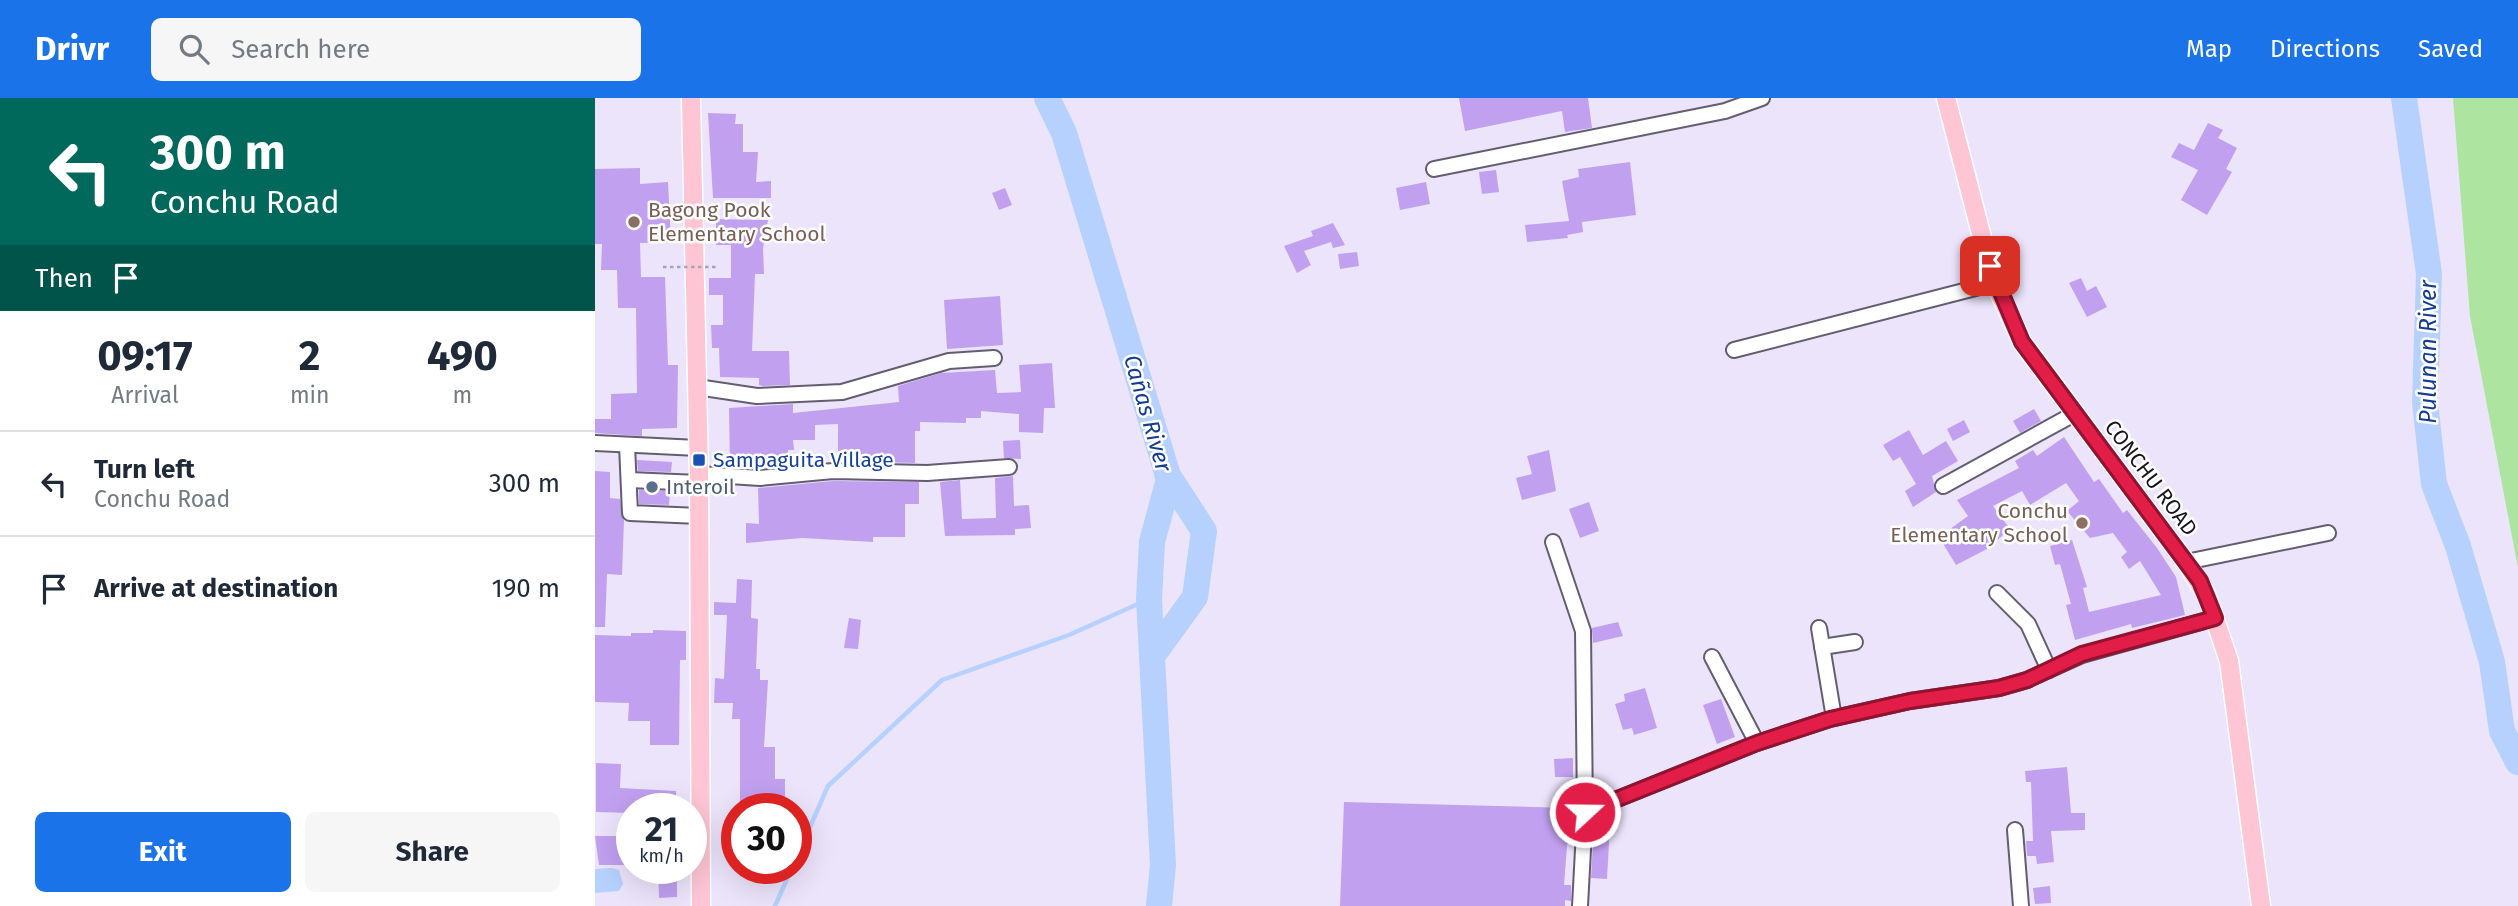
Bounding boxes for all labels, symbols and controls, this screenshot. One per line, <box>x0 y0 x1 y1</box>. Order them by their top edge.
search box <box>151 18 641 81</box>
text: Drivr <box>35 29 109 69</box>
icon: search <box>175 30 213 68</box>
text: Search here <box>231 34 370 65</box>
text: Map <box>2186 35 2232 63</box>
text: Directions <box>2270 35 2380 63</box>
text: Saved <box>2418 35 2483 63</box>
text: 300 m <box>150 123 286 182</box>
icon: left <box>35 126 126 217</box>
text: Conchu Road <box>150 183 340 221</box>
place label: Bagong Pook Elementary School <box>648 197 826 247</box>
marker: Bagong Pook Elementary School <box>626 214 642 230</box>
pin <box>1960 236 2020 296</box>
icon: arrive <box>1971 247 2009 285</box>
icon: arrive <box>107 259 145 297</box>
text: Then <box>35 263 93 294</box>
water label: Pulunan River <box>2414 279 2442 424</box>
text: 09:17 <box>97 331 193 381</box>
text: 2 <box>299 331 321 381</box>
text: 490 <box>427 331 498 381</box>
water label: Cañas River <box>1118 351 1178 476</box>
text: Arrival <box>111 381 179 409</box>
text: min <box>290 381 330 409</box>
text: m <box>452 381 472 409</box>
street label: CONCHU ROAD <box>2099 415 2203 541</box>
place label: Sampaguita Village <box>713 447 894 473</box>
marker: Sampaguita Village <box>691 452 707 468</box>
text: Turn left <box>94 454 195 485</box>
icon: left <box>35 465 73 503</box>
text: 300 m <box>489 468 560 499</box>
place label: Interoil <box>666 474 735 500</box>
marker: Interoil <box>644 479 660 495</box>
text: Conchu Road <box>94 485 230 513</box>
place label: Conchu Elementary School <box>1890 498 2068 548</box>
marker: Conchu Elementary School <box>2074 515 2090 531</box>
icon: arrive <box>35 570 73 608</box>
text: Arrive at destination <box>94 573 338 604</box>
text: 190 m <box>491 573 560 604</box>
position arrow <box>1548 775 1622 849</box>
speed limit sign: 30 <box>721 793 812 884</box>
text: 21 <box>645 808 678 850</box>
button: Exit <box>35 812 291 892</box>
button: Share <box>305 812 560 892</box>
text: km/h <box>639 845 684 867</box>

